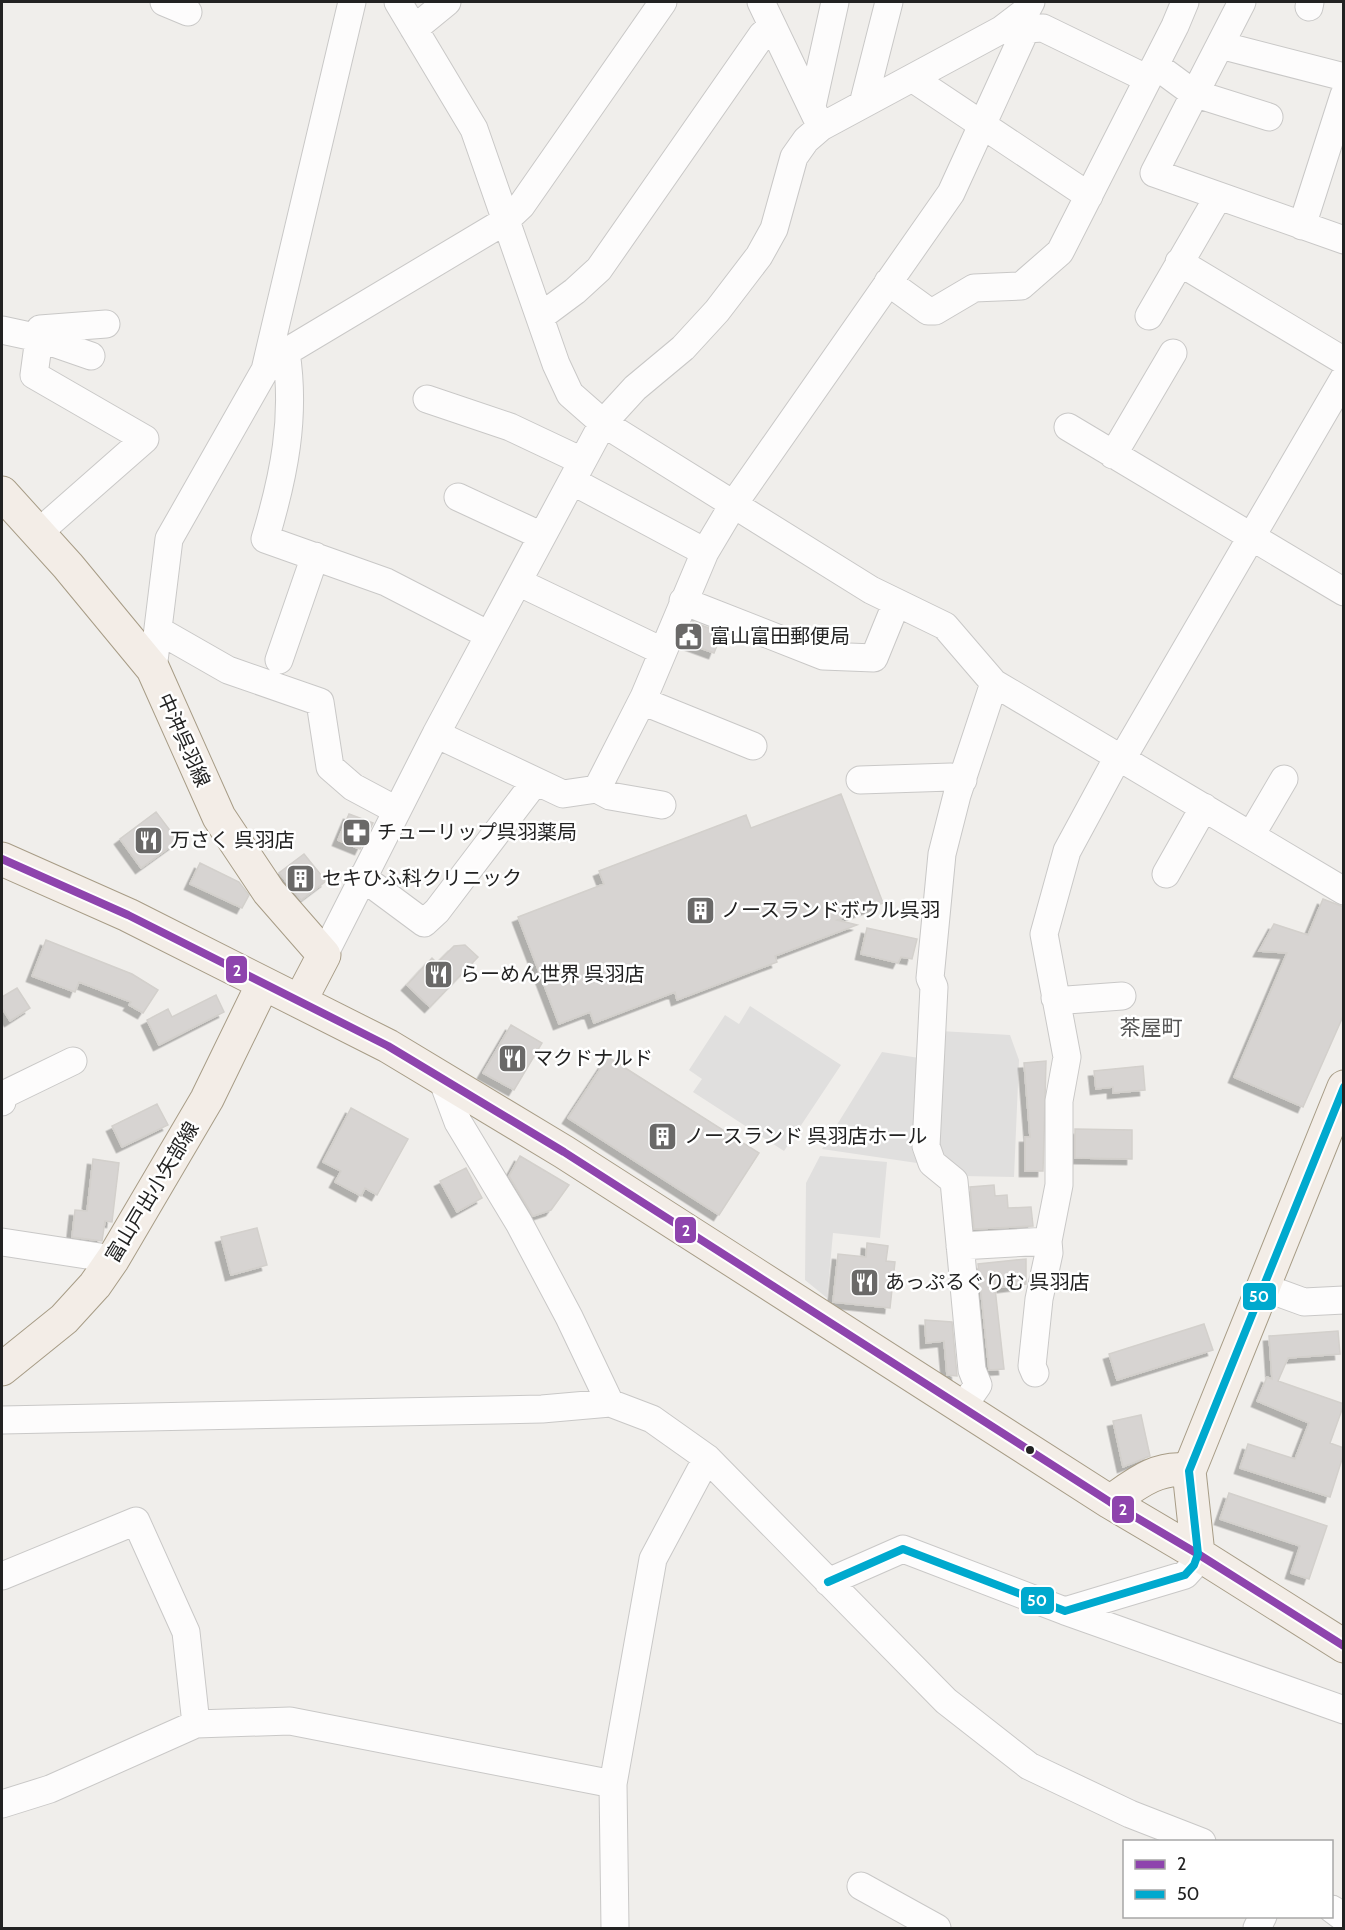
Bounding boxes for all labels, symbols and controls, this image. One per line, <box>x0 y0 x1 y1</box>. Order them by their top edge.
public building icon: 富山富田郵便局 <box>673 620 705 652</box>
place label: 富山富田郵便局 <box>710 624 850 648</box>
street label: 中沖呉羽線 <box>153 689 215 791</box>
pharmacy icon: チューリップ呉羽薬局 <box>340 816 372 848</box>
place label: チューリップ呉羽薬局 <box>377 820 577 844</box>
restaurant icon: 万さく 呉羽店 <box>133 824 165 856</box>
place label: 万さく 呉羽店 <box>170 828 295 852</box>
building icon: セキひふ科クリニック <box>285 862 317 894</box>
place label: セキひふ科クリニック <box>322 866 522 890</box>
building icon: ノースランドボウル呉羽 <box>684 894 716 926</box>
place label: ノースランドボウル呉羽 <box>721 898 940 922</box>
line badge: 2 <box>225 955 248 984</box>
restaurant icon: らーめん世界 呉羽店 <box>423 958 455 990</box>
text: 2 <box>233 961 241 980</box>
place label: らーめん世界 呉羽店 <box>460 962 645 986</box>
district label: 茶屋町 <box>1120 1015 1183 1040</box>
restaurant icon: マクドナルド <box>496 1042 528 1074</box>
place label: マクドナルド <box>533 1046 653 1070</box>
street label: 富山戸出小矢部線 <box>101 1117 203 1267</box>
building icon: ノースランド 呉羽店ホール <box>647 1120 679 1152</box>
place label: ノースランド 呉羽店ホール <box>684 1124 928 1148</box>
line badge: 2 <box>674 1216 697 1244</box>
text: 2 <box>682 1221 690 1240</box>
restaurant icon: あっぷるぐりむ 呉羽店 <box>848 1266 880 1298</box>
place label: あっぷるぐりむ 呉羽店 <box>885 1270 1090 1294</box>
line badge: 50 <box>1242 1282 1277 1311</box>
text: 50 <box>1249 1287 1269 1306</box>
unlabelled marker <box>1024 1444 1036 1456</box>
line badge: 2 <box>1111 1495 1135 1524</box>
text: 2 <box>1119 1500 1127 1519</box>
line badge: 50 <box>1020 1586 1055 1615</box>
text: 50 <box>1027 1591 1047 1610</box>
legend <box>1123 1840 1333 1918</box>
text: 2 <box>1177 1853 1186 1875</box>
text: 50 <box>1177 1883 1199 1905</box>

